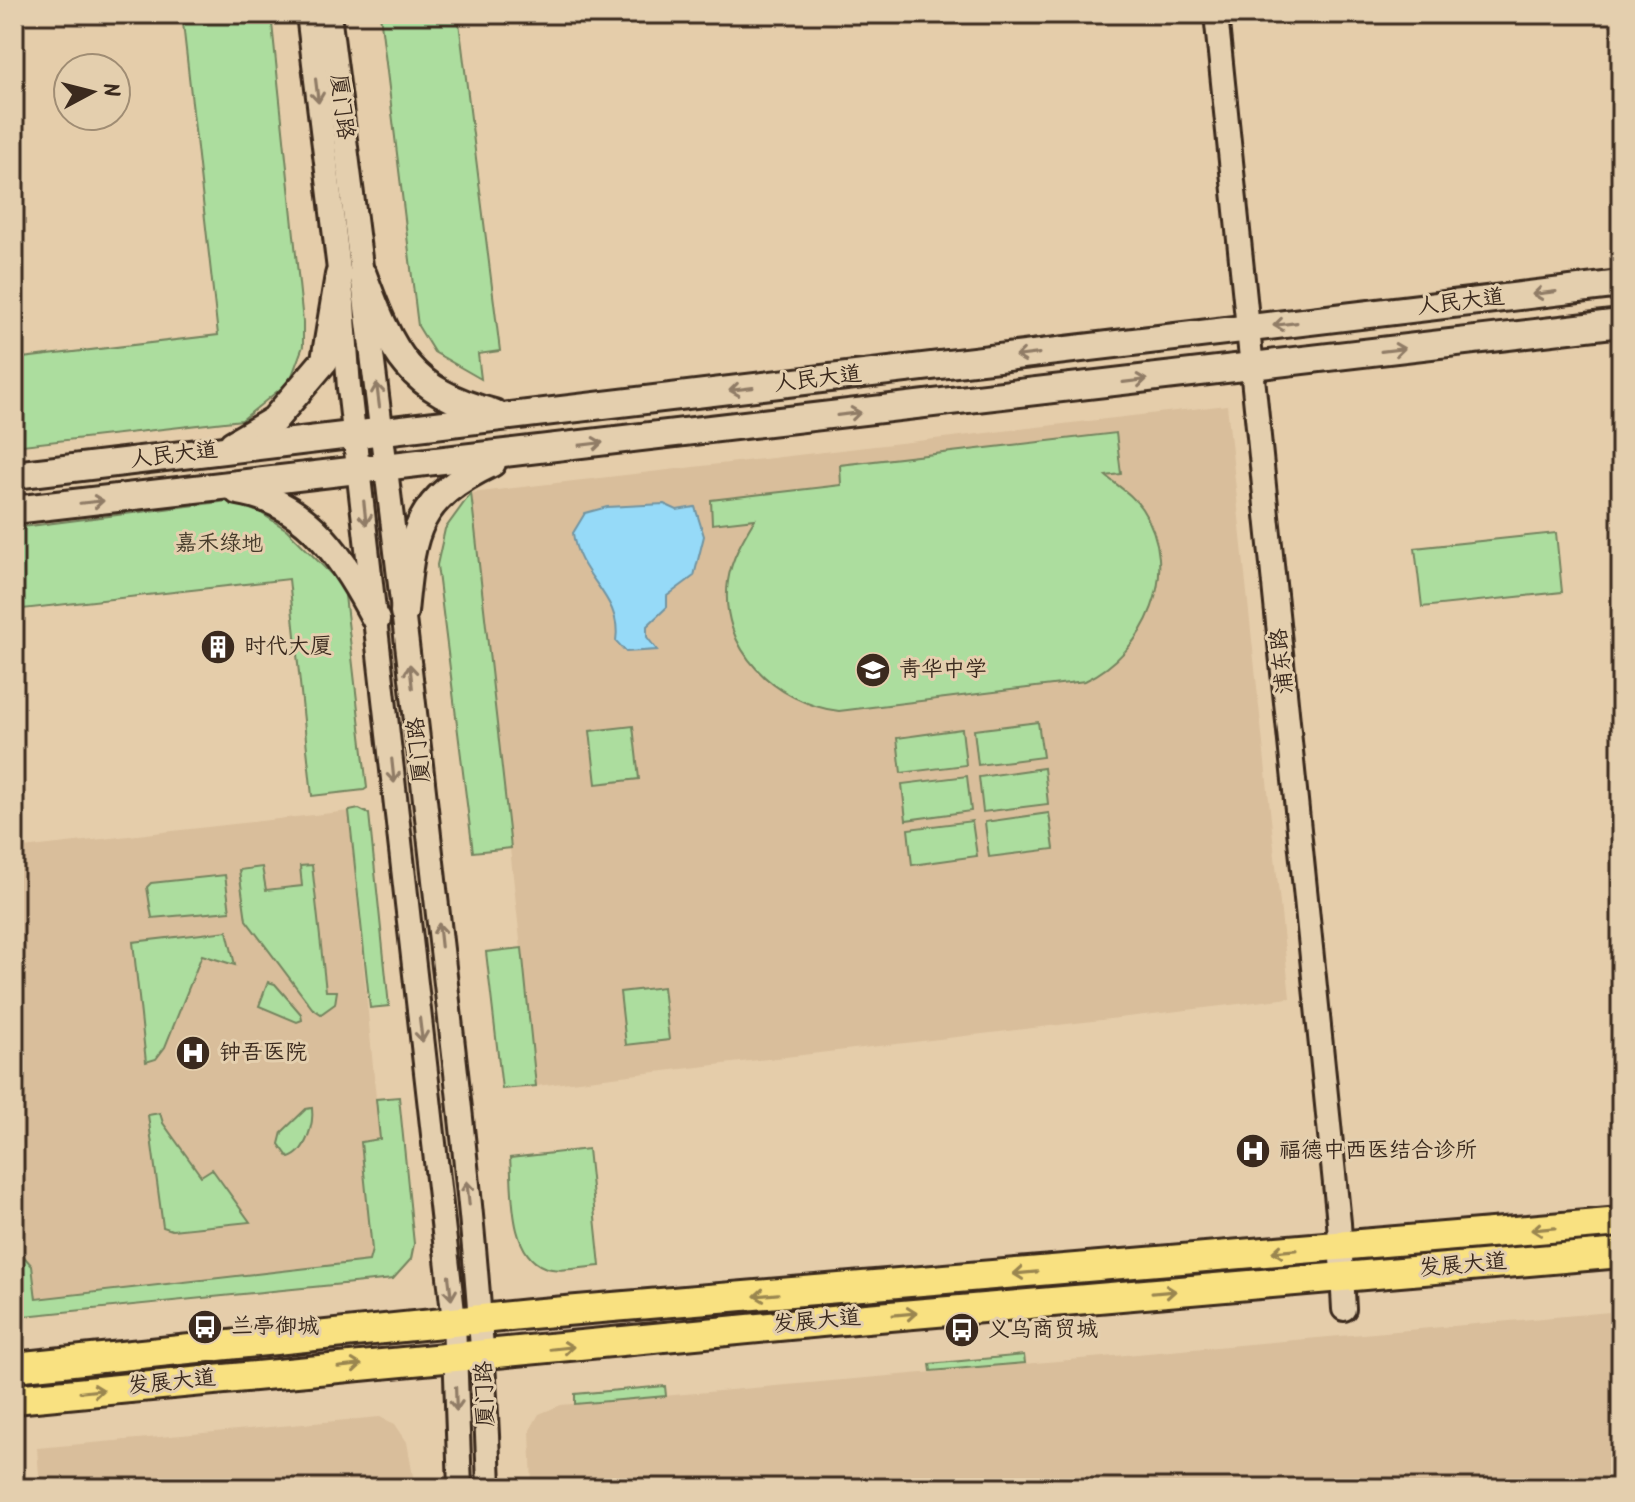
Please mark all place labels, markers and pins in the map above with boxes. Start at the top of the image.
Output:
building icon: 时代大厦 [199,628,237,666]
place label: 时代大厦 [244,630,332,665]
school or university icon: 青华中学 [854,651,892,689]
place label: 青华中学 [899,653,987,688]
hospital icon: 钟吾医院 [174,1034,212,1072]
place label: 钟吾医院 [219,1036,307,1071]
hospital icon: 福德中西医结合诊所 [1234,1132,1272,1170]
place label: 福德中西医结合诊所 [1279,1134,1477,1169]
bus stop icon: 兰亭御城 [186,1308,224,1346]
place label: 兰亭御城 [231,1310,319,1345]
bus stop icon: 义乌商贸城 [943,1311,981,1349]
place label: 义乌商贸城 [988,1313,1098,1348]

